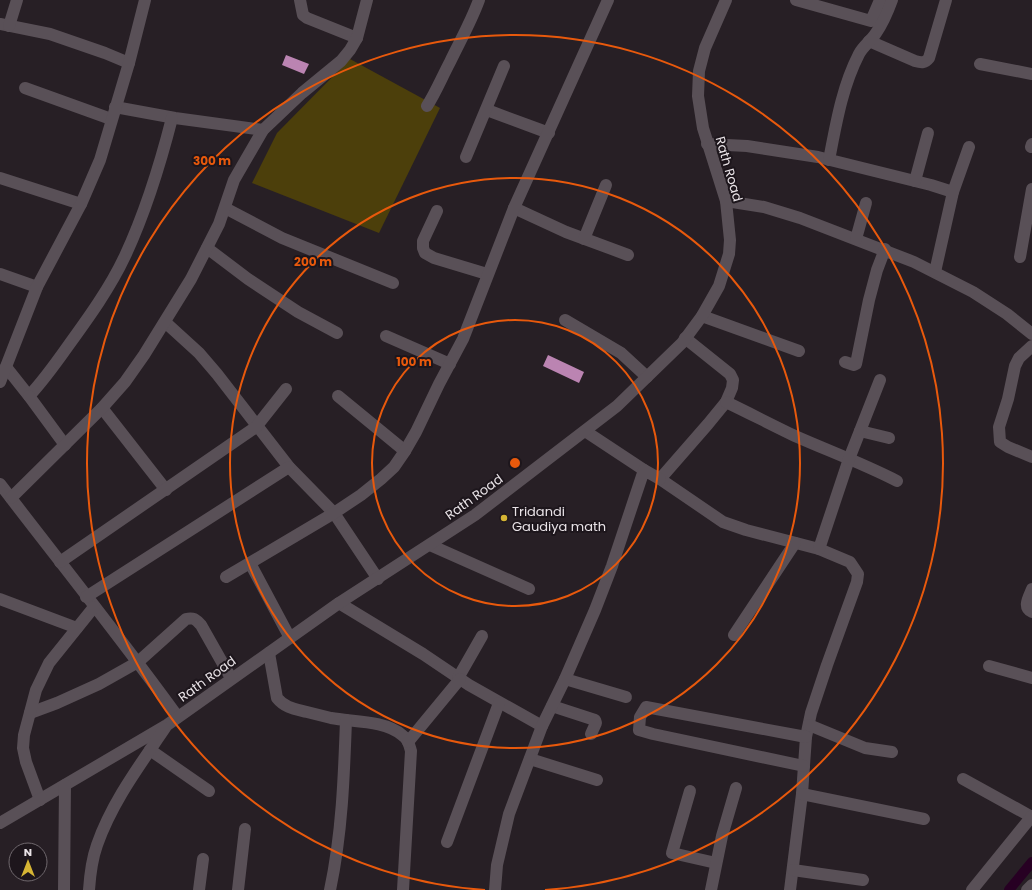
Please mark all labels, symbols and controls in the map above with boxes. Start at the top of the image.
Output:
street label: Rath Road [711,134,747,204]
text: 300 m [193,152,231,169]
text: 200 m [294,253,332,270]
text: 100 m [396,353,432,370]
centre of rings [508,456,522,470]
street label: Rath Road [441,470,507,524]
place label: Tridandi Gaudiya math [512,502,606,536]
marker: Tridandi Gaudiya math [499,513,509,523]
street label: Rath Road [174,652,240,706]
north arrow [8,842,48,882]
text: N [24,844,32,860]

